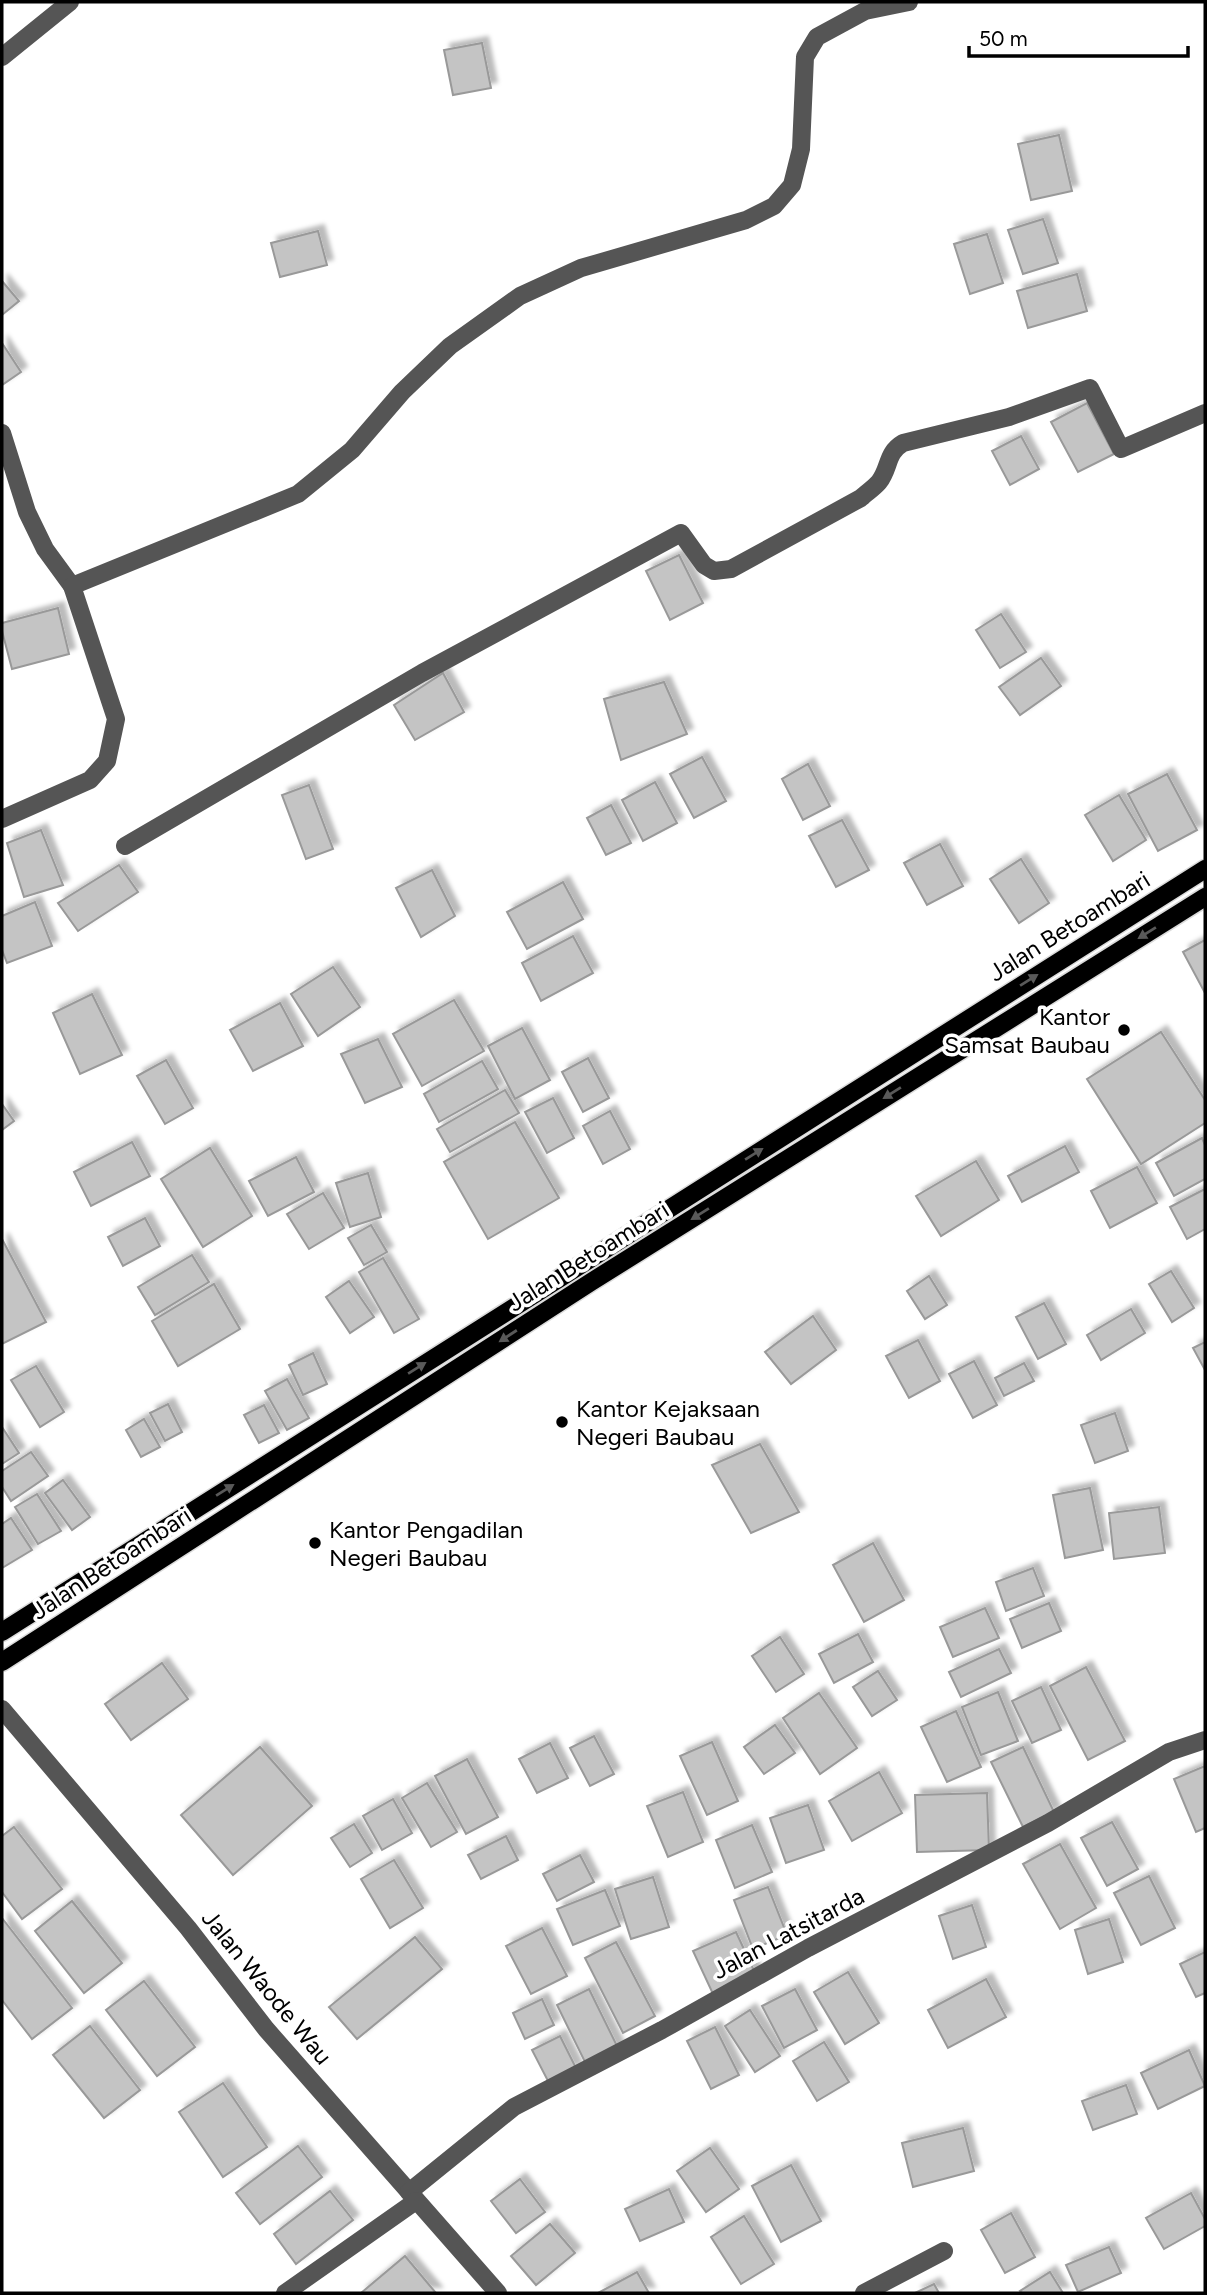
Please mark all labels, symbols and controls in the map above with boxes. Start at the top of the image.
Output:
scale bar [969,14,1188,58]
text: 50 m [979,26,1028,51]
street label: Jalan Betoambari [983,865,1155,987]
one-way arrow [1138,927,1157,940]
one-way arrow [1019,974,1039,987]
place label: Kantor Samsat Baubau [944,1002,1110,1059]
marker: Kantor Samsat Baubau [1116,1022,1132,1038]
one-way arrow [882,1086,902,1099]
one-way arrow [744,1148,764,1161]
street label: Jalan Betoambari [502,1195,674,1317]
one-way arrow [690,1208,709,1221]
one-way arrow [498,1330,517,1343]
one-way arrow [407,1362,427,1375]
place label: Kantor Kejaksaan Negeri Baubau [576,1394,760,1451]
marker: Kantor Kejaksaan Negeri Baubau [554,1414,570,1430]
one-way arrow [216,1483,234,1497]
street label: Jalan Betoambari [26,1501,196,1625]
place label: Kantor Pengadilan Negeri Baubau [329,1515,523,1572]
marker: Kantor Pengadilan Negeri Baubau [307,1535,323,1551]
street label: Jalan Latsitarda [707,1881,869,1985]
street label: Jalan Waode Wau [196,1904,338,2070]

